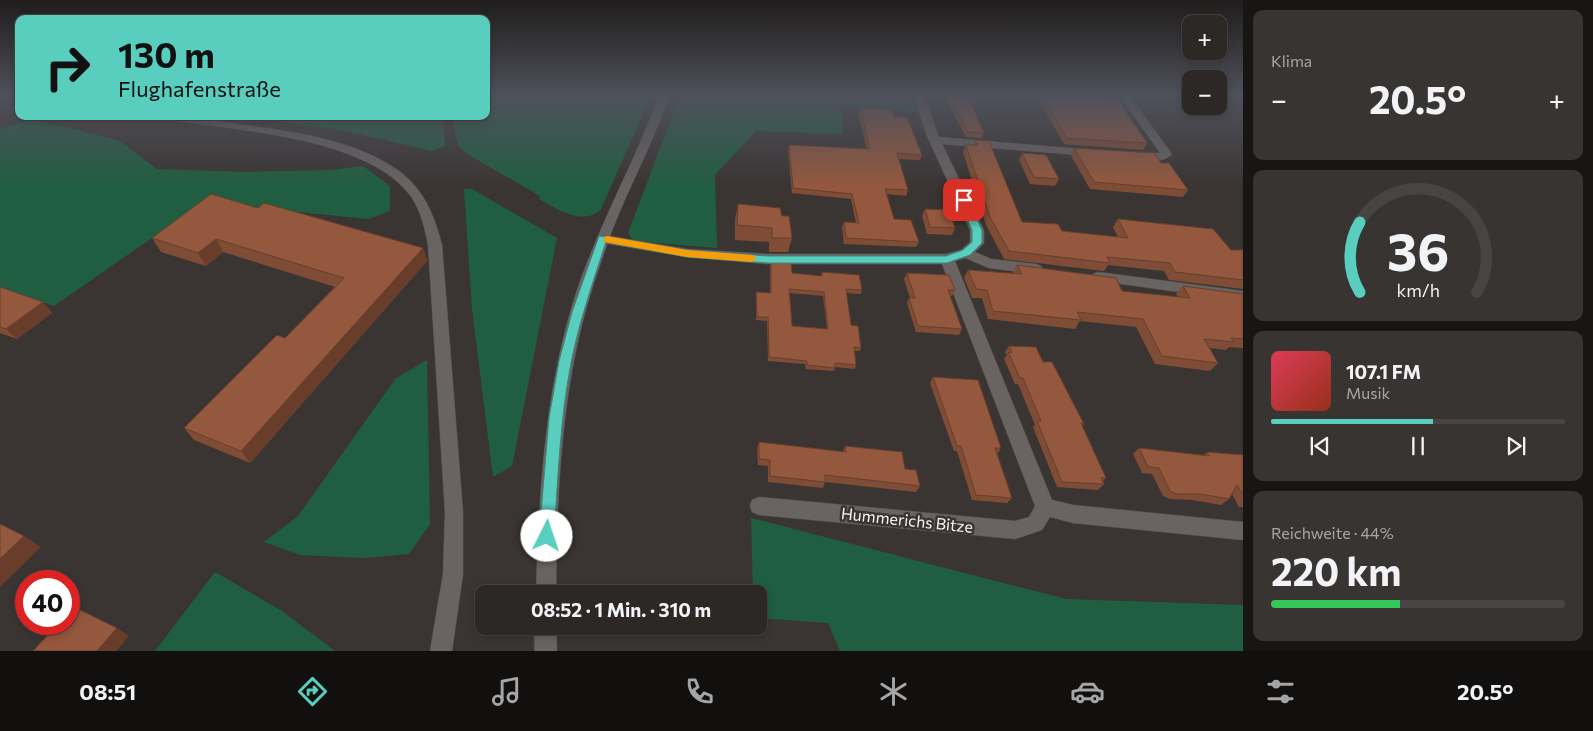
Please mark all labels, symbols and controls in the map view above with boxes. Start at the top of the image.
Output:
map controls [1182,15,1227,115]
button: + [1182,15,1227,60]
text: 130 m [118,32,215,75]
icon: right [35,35,100,100]
text: Klima [1271,51,1312,70]
button: − [1182,70,1227,115]
text: Flughafenstraße [118,75,281,102]
text: 20.5° [1369,75,1466,122]
text: − [1271,82,1287,116]
text: + [1549,82,1565,116]
pin [943,179,985,221]
icon: arrive [950,186,978,214]
text: 36 [1387,218,1449,282]
text: km/h [1396,279,1440,301]
text: 107.1 FM [1346,360,1421,383]
text: Musik [1346,383,1390,402]
icon: previous [1306,432,1334,460]
icon: pause [1404,432,1432,460]
icon: next [1502,432,1530,460]
street label: Hummerichs Bitze [840,503,974,536]
position arrow [520,509,572,561]
text: Reichweite · 44% [1271,523,1394,542]
text: 220 km [1271,547,1401,594]
speed limit sign: 40 [15,570,80,635]
text: 08:52 · 1 Min. · 310 m [531,598,711,621]
icon: directions [295,674,330,709]
icon: music [489,674,524,709]
icon: phone [682,674,717,709]
icon: climate [876,674,911,709]
icon: car [1070,674,1105,709]
icon: filters [1263,674,1298,709]
text: 08:51 [79,678,136,705]
text: 20.5° [1457,678,1514,705]

